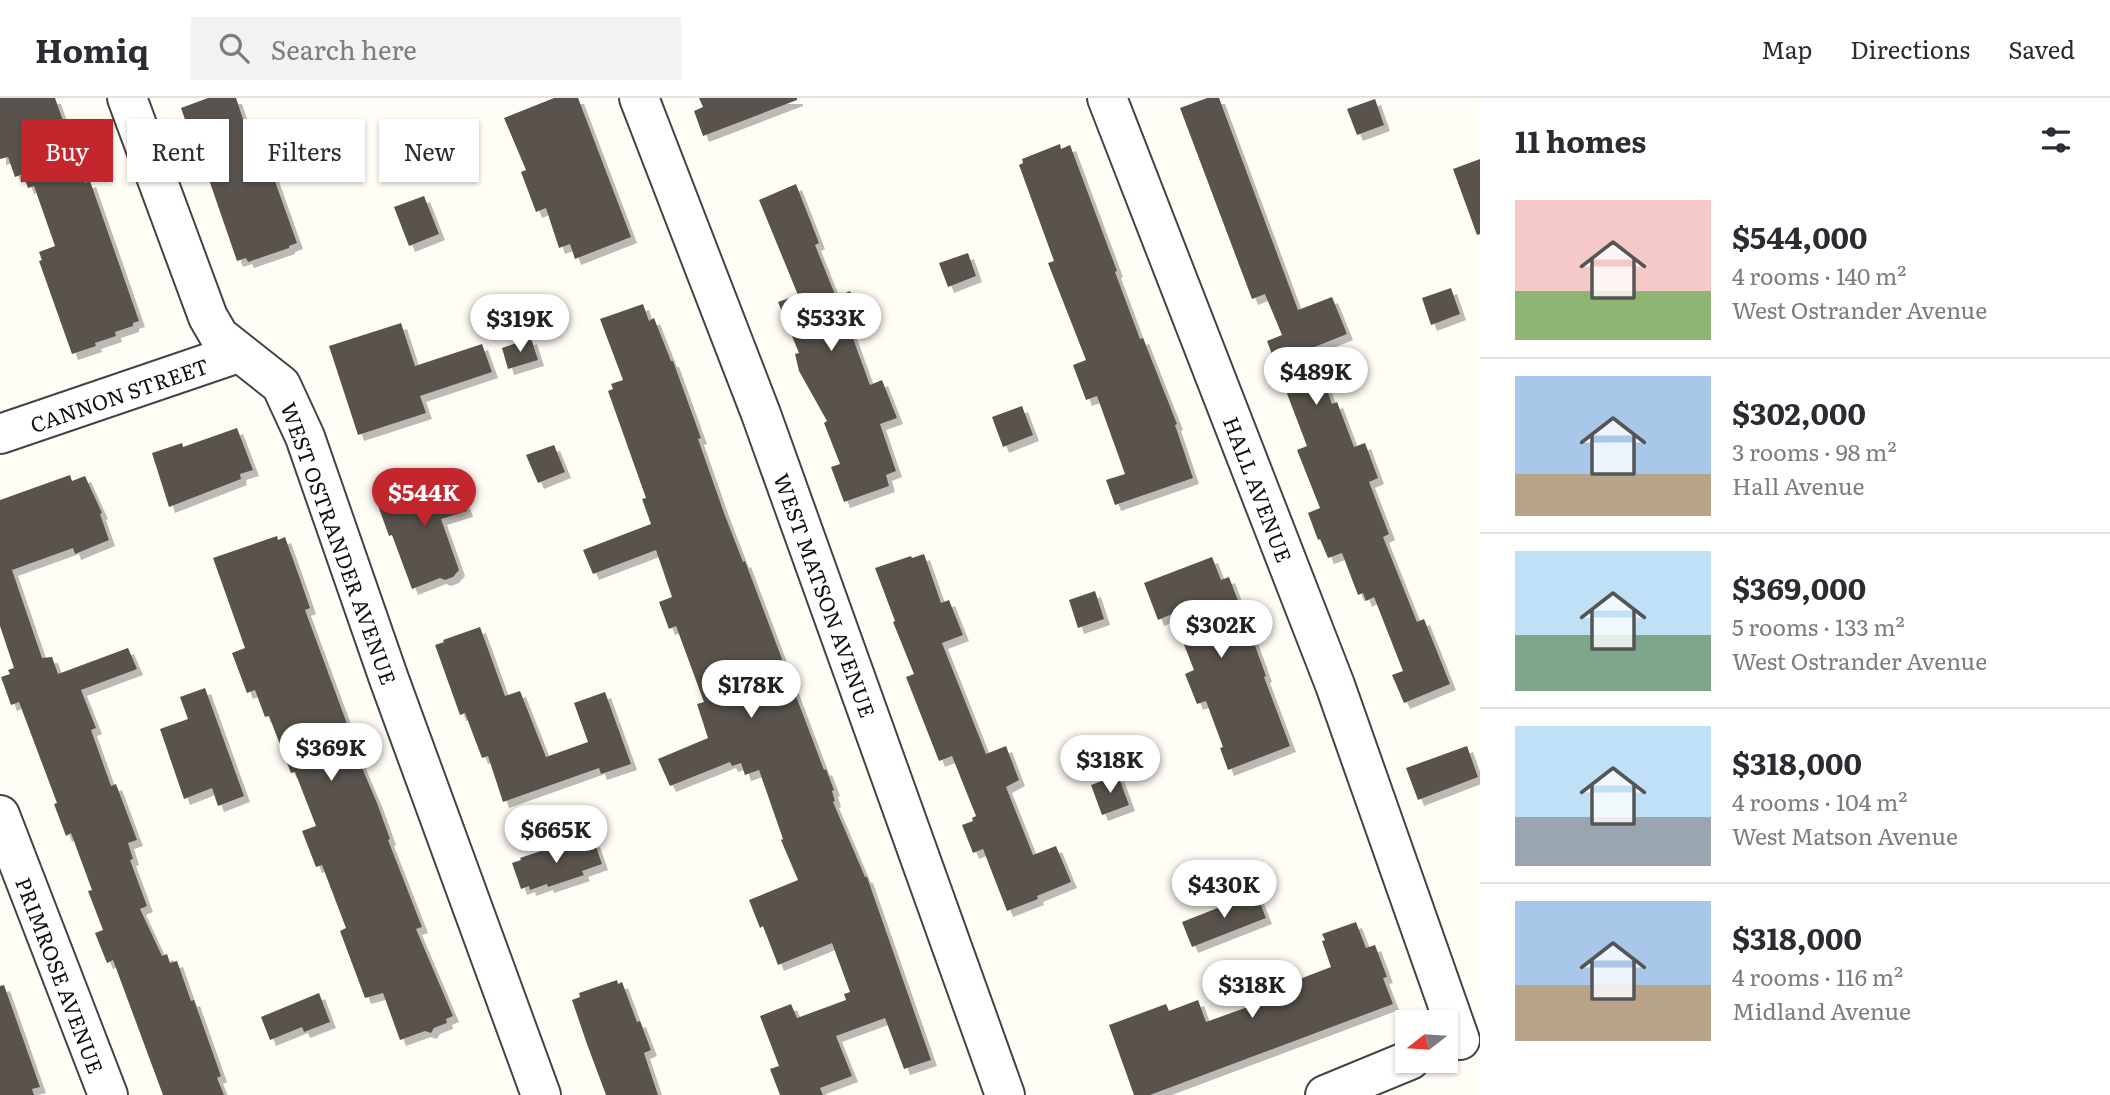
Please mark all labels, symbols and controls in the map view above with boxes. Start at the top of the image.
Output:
search box [191,17,681,80]
text: Homiq [35,24,149,73]
icon: search [215,29,253,67]
text: Search here [271,29,417,68]
text: Map [1761,31,1812,66]
text: Directions [1850,31,1970,66]
text: Saved [2008,31,2075,66]
text: 11 homes [1515,118,1646,162]
chip: Buy [21,119,113,182]
chip: Rent [127,119,229,182]
chip: Filters [243,119,365,182]
chip: New [379,119,479,182]
icon: filters [2037,121,2075,159]
text: $544,000 [1732,214,1868,258]
icon: home [1571,228,1655,312]
text: 4 rooms · 140 m² [1732,258,1906,292]
text: West Ostrander Avenue [1732,292,1987,326]
pin: $319K [471,294,569,354]
pin: $533K [782,294,880,353]
text: $533K [796,299,866,333]
text: $319K [486,300,554,334]
pin: $489K [1267,348,1365,407]
street label: CANNON STREET [26,349,212,439]
text: $489K [1280,353,1352,387]
text: $302,000 [1732,390,1866,434]
street label: WEST OSTRANDER AVENUE [274,397,406,689]
icon: home [1571,404,1655,488]
street label: HALL AVENUE [1217,412,1301,566]
text: 3 rooms · 98 m² [1732,434,1897,468]
pin: $544K [375,468,473,528]
text: Hall Avenue [1732,468,1864,502]
street label: WEST MATSON AVENUE [767,469,885,721]
text: $544K [388,474,460,508]
text: $369,000 [1732,565,1866,609]
icon: home [1571,579,1655,663]
pin: $302K [1172,601,1270,660]
text: $302K [1186,606,1256,640]
text: 5 rooms · 133 m² [1732,609,1905,643]
text: West Ostrander Avenue [1732,643,1987,677]
pin: $178K [702,660,800,720]
text: $178K [718,666,784,700]
pin: $369K [282,724,380,783]
text: $369K [295,729,367,763]
pin: $318K [1061,736,1159,795]
text: $318,000 [1732,740,1862,784]
text: $318K [1076,741,1144,775]
icon: home [1571,754,1655,838]
text: 4 rooms · 104 m² [1732,784,1907,818]
pin: $665K [507,806,605,865]
text: $665K [521,811,591,845]
text: West Matson Avenue [1732,818,1958,852]
pin: $430K [1175,860,1273,920]
text: $430K [1188,866,1260,900]
street label: PRIMROSE AVENUE [9,872,113,1078]
text: $318,000 [1732,915,1862,959]
icon: home [1571,929,1655,1013]
text: 4 rooms · 116 m² [1732,959,1903,993]
pin: $318K [1203,960,1301,1020]
text: $318K [1218,966,1286,1000]
text: Midland Avenue [1732,993,1911,1027]
north arrow [1395,1010,1458,1073]
map controls [1395,1010,1458,1073]

